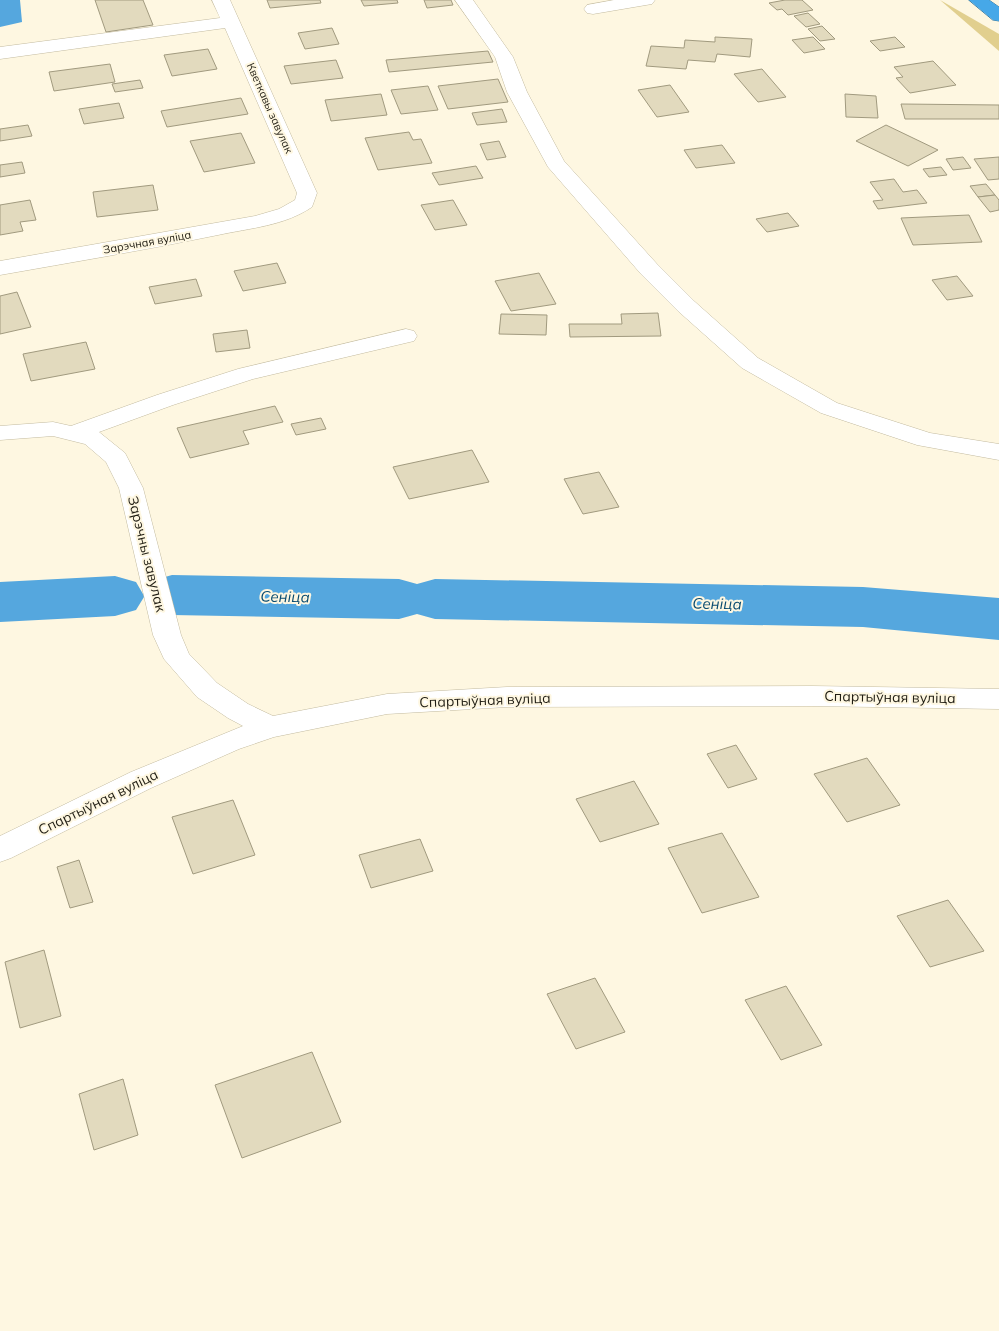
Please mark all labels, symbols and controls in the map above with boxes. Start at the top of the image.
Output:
street label: Кветкавы завулак [244,61,296,155]
street label: Зарэчная вуліца [102,227,192,257]
street label: Зарэчны завулак [124,494,170,614]
water label: Сеніца [260,587,310,606]
water label: Сеніца [692,594,742,613]
street label: Спартыўная вуліца [824,687,956,707]
street label: Спартыўная вуліца [419,689,551,711]
street label: Спартыўная вуліца [35,765,161,839]

